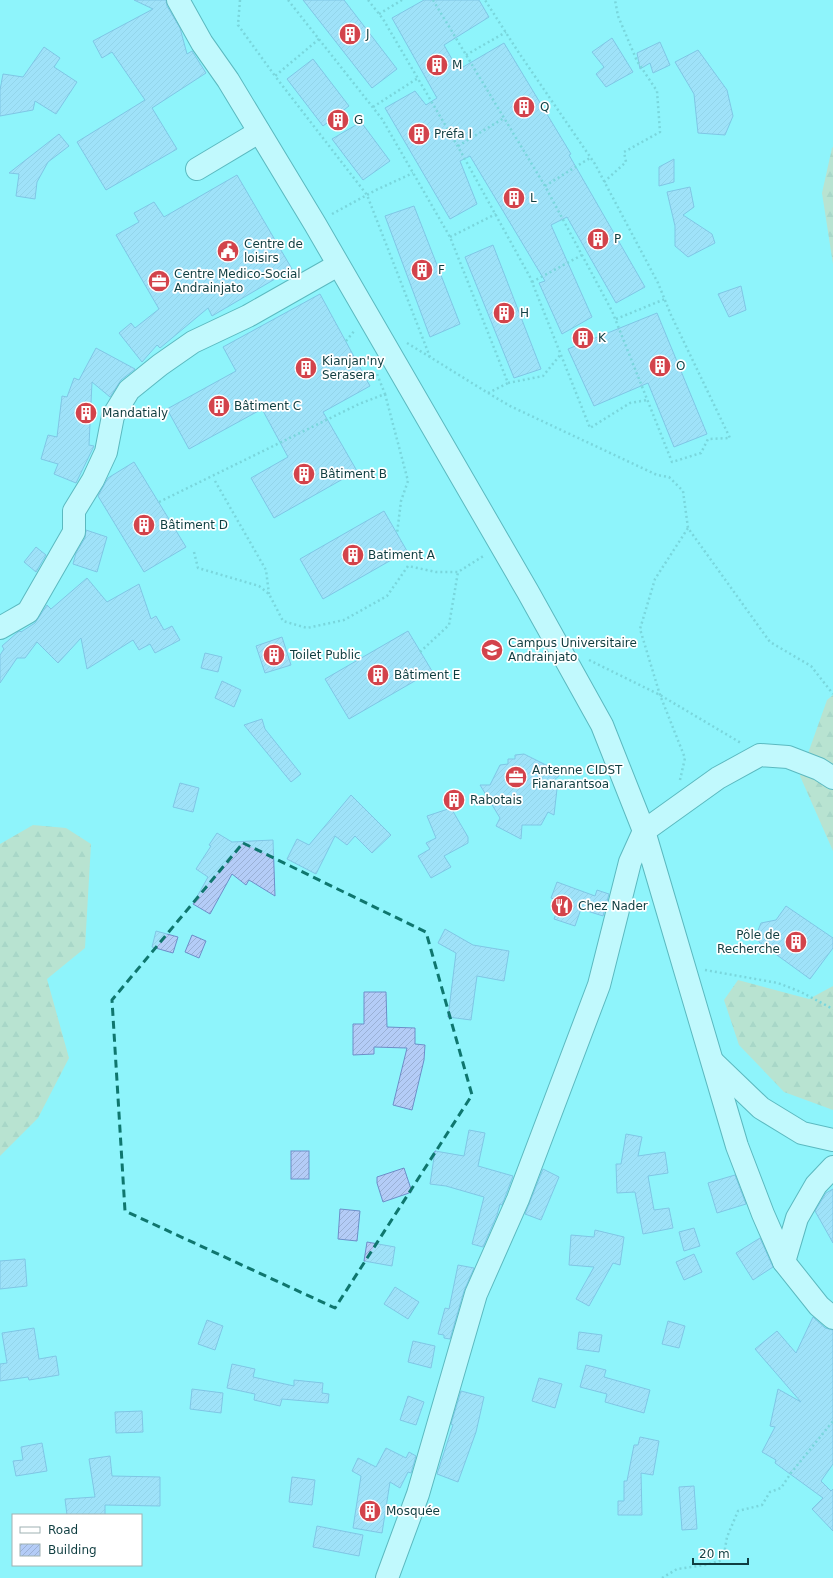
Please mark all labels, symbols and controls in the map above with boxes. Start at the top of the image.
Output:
building icon: J [337,21,363,47]
place label: J [365,27,370,41]
building icon: M [424,52,450,78]
place label: M [452,58,462,72]
building icon: Q [511,94,537,120]
place label: Q [540,100,549,114]
building icon: G [325,107,351,133]
place label: G [354,113,363,127]
building icon: Préfa I [406,121,432,147]
place label: Préfa I [434,127,472,141]
building icon: L [501,185,527,211]
place label: L [530,191,537,205]
building icon: P [585,226,611,252]
place label: P [614,232,621,246]
place label: Centre de loisirs [244,237,303,265]
public building icon: Centre de loisirs [215,238,241,264]
building icon: F [409,257,435,283]
place label: F [438,263,445,277]
place label: Centre Medico-Social Andrainjato [174,267,301,295]
office icon: Centre Medico-Social Andrainjato [146,268,172,294]
building icon: H [491,300,517,326]
place label: H [520,306,529,320]
building icon: K [570,325,596,351]
place label: K [598,331,607,345]
building icon: O [647,353,673,379]
place label: Kianjan'ny Serasera [322,354,384,382]
building icon: Kianjan'ny Serasera [293,355,319,381]
place label: O [676,359,685,373]
building icon: Bâtiment C [206,393,232,419]
place label: Bâtiment C [234,399,301,413]
building icon: Mandatialy [73,400,99,426]
place label: Mandatialy [102,406,168,420]
building icon: Bâtiment B [291,461,317,487]
place label: Bâtiment B [320,467,387,481]
building icon: Bâtiment D [131,512,157,538]
place label: Bâtiment D [160,518,228,532]
building icon: Batiment A [340,542,366,568]
place label: Batiment A [368,548,436,562]
place label: Campus Universitaire Andrainjato [508,636,637,664]
school or university icon: Campus Universitaire Andrainjato [479,637,505,663]
building icon: Toilet Public [261,642,287,668]
place label: Toilet Public [289,648,361,662]
building icon: Bâtiment E [365,662,391,688]
place label: Bâtiment E [394,668,460,682]
place label: Antenne CIDST Fianarantsoa [532,763,623,791]
office icon: Antenne CIDST Fianarantsoa [503,764,529,790]
building icon: Rabotais [441,787,467,813]
place label: Rabotais [470,793,522,807]
restaurant icon: Chez Nader [549,893,575,919]
place label: Chez Nader [578,899,648,913]
place label: Pôle de Recherche [717,928,780,956]
building icon: Pôle de Recherche [783,929,809,955]
building icon: Mosquée [357,1498,383,1524]
place label: Mosquée [386,1504,440,1518]
legend [12,1514,142,1566]
text: Road [48,1523,78,1537]
scale bar [693,1540,748,1566]
text: Building [48,1543,97,1557]
text: 20 m [699,1547,730,1561]

